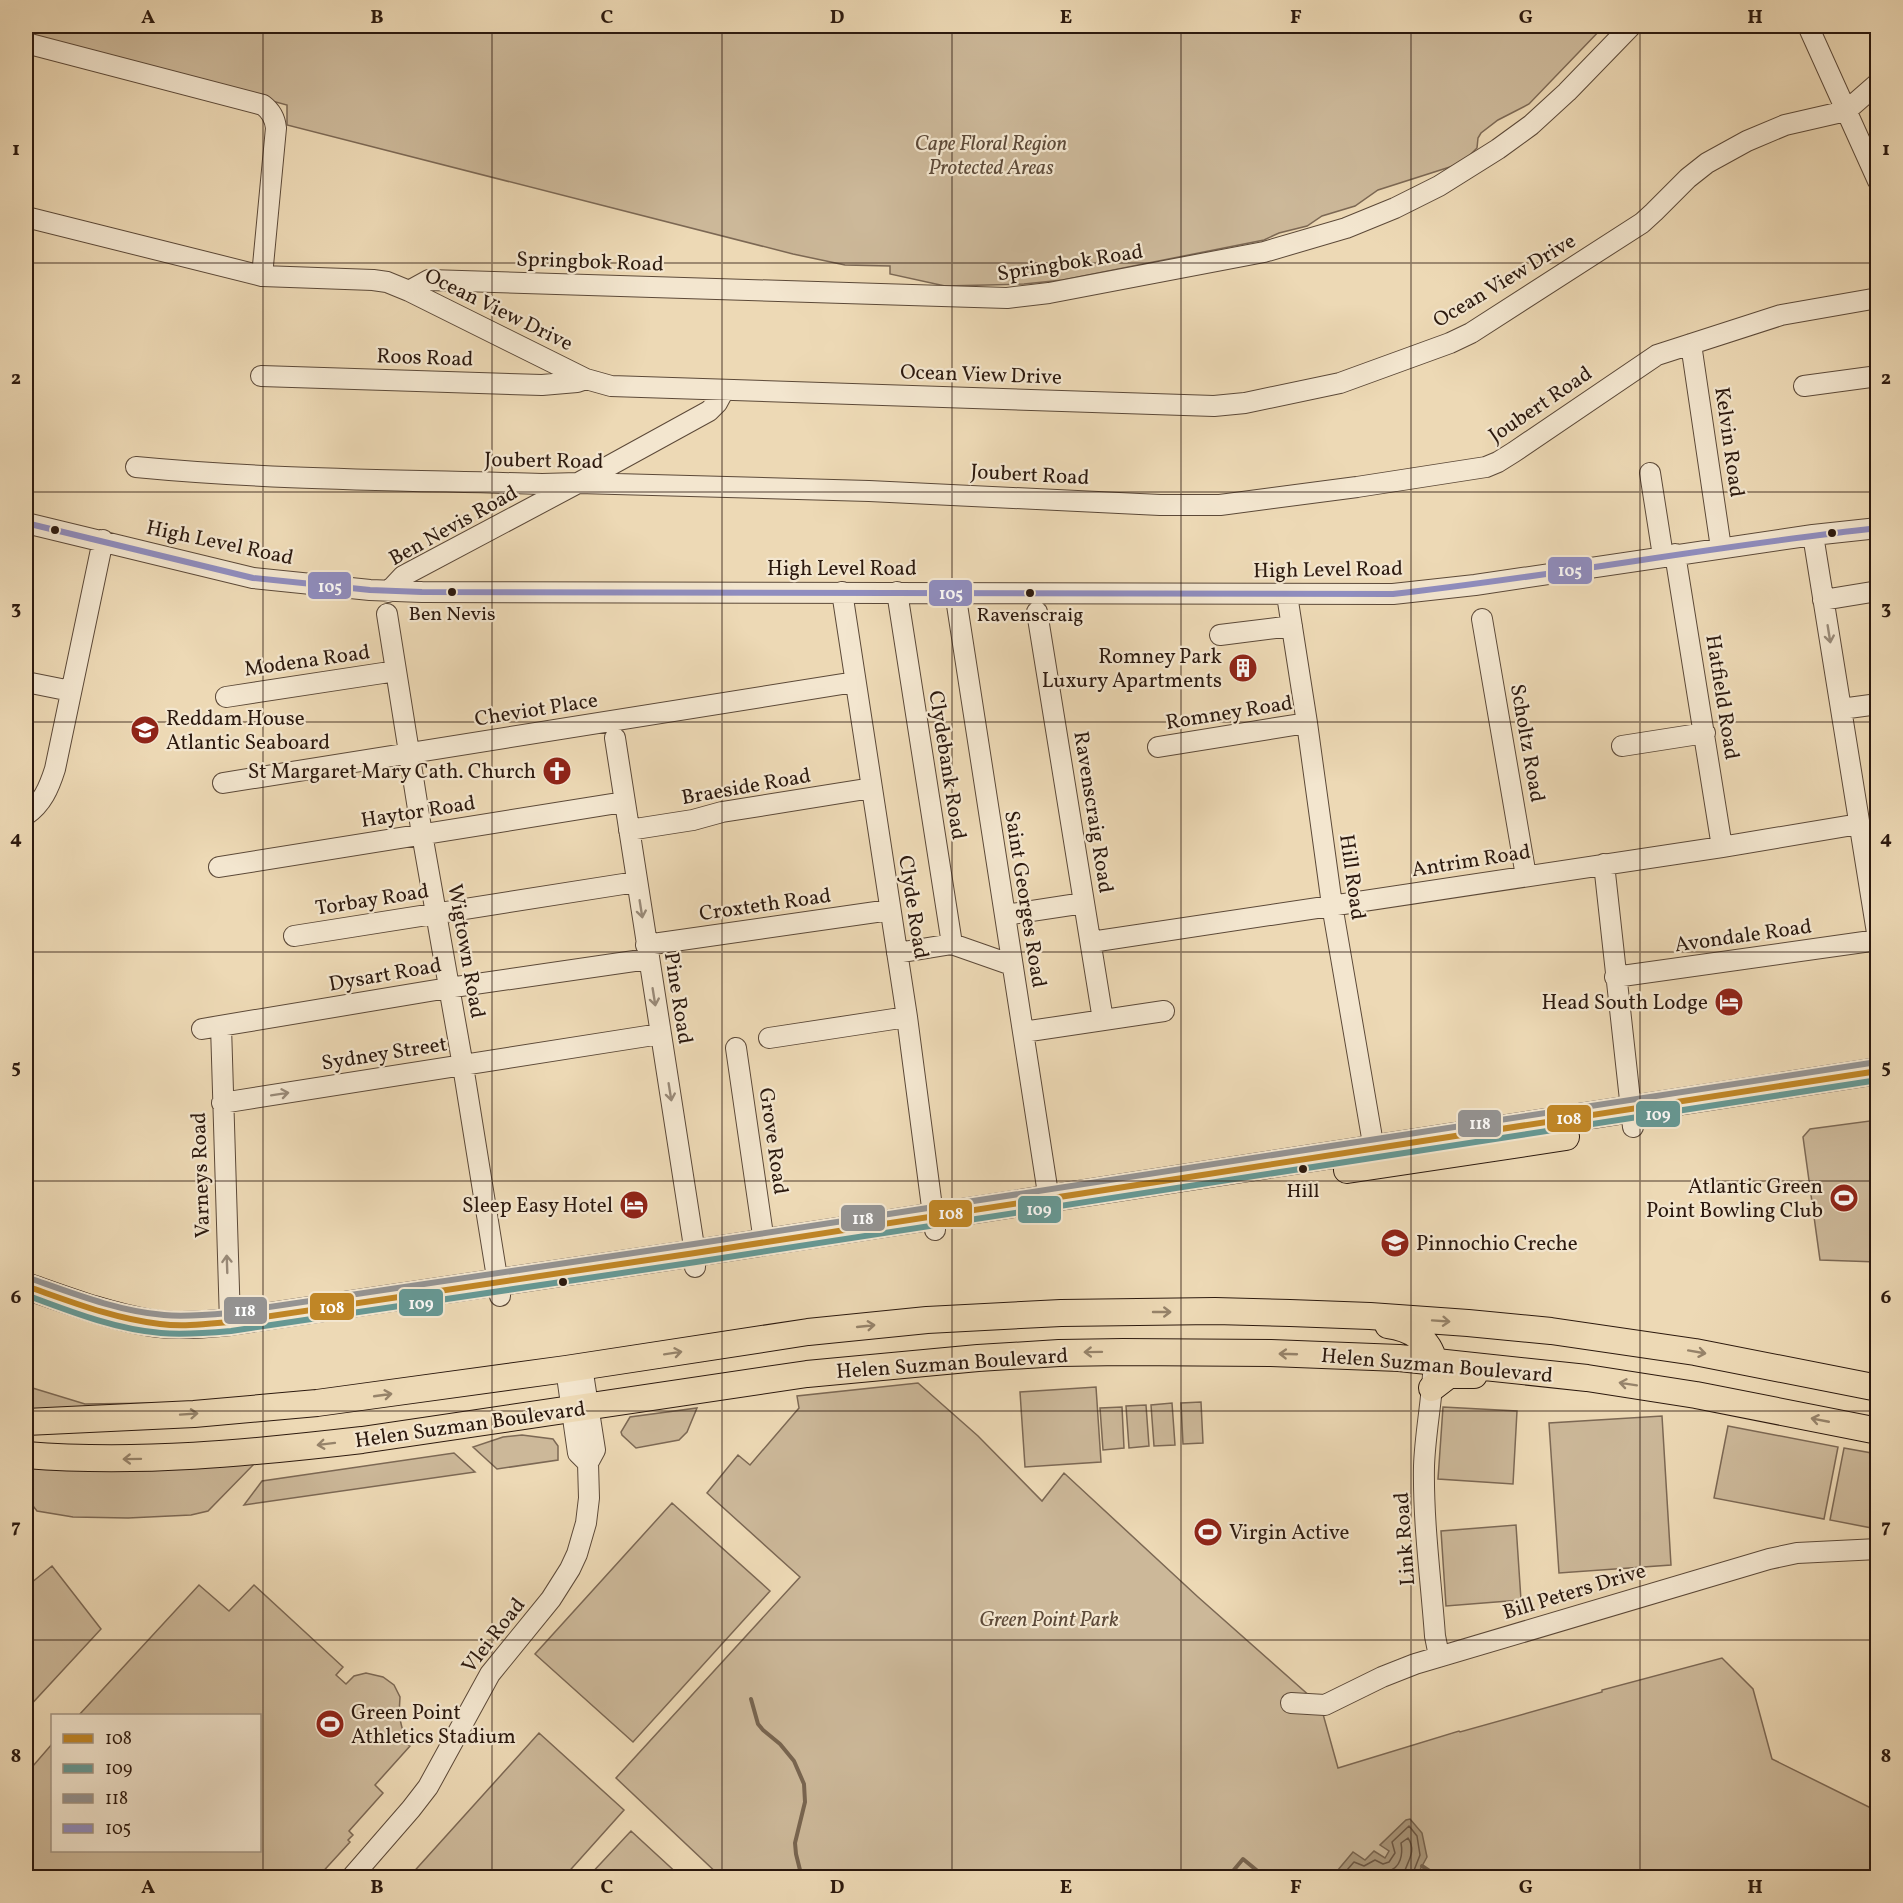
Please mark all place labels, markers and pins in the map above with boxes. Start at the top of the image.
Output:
unlabelled marker [49,524,61,536]
unlabelled marker [1826,527,1838,539]
marker: Ben Nevis [446,586,458,598]
marker: Ravenscraig [1024,587,1036,599]
place label: Ben Nevis [408,601,496,629]
place label: Ravenscraig [977,602,1083,630]
place label: Romney Park Luxury Apartments [1042,643,1223,696]
building icon: Romney Park Luxury Apartments [1227,652,1259,684]
place label: Reddam House Atlantic Seaboard [166,705,330,758]
school or university icon: Reddam House Atlantic Seaboard [129,714,161,746]
church icon: St Margaret Mary Cath. Church [541,755,573,787]
place label: St Margaret Mary Cath. Church [248,758,536,787]
hotel icon: Head South Lodge [1713,986,1745,1018]
place label: Head South Lodge [1542,989,1708,1018]
marker: Hill [1297,1163,1309,1175]
place label: Atlantic Green Point Bowling Club [1646,1173,1823,1226]
place label: Hill [1286,1178,1320,1206]
sports icon: Atlantic Green Point Bowling Club [1828,1182,1860,1214]
hotel icon: Sleep Easy Hotel [618,1189,650,1221]
place label: Sleep Easy Hotel [462,1192,613,1221]
school or university icon: Pinnochio Creche [1379,1227,1411,1259]
place label: Pinnochio Creche [1416,1230,1578,1259]
unlabelled marker [557,1276,569,1288]
sports icon: Virgin Active [1192,1516,1224,1548]
place label: Virgin Active [1229,1519,1350,1548]
place label: Green Point Athletics Stadium [351,1699,516,1752]
sports icon: Green Point Athletics Stadium [314,1708,346,1740]

